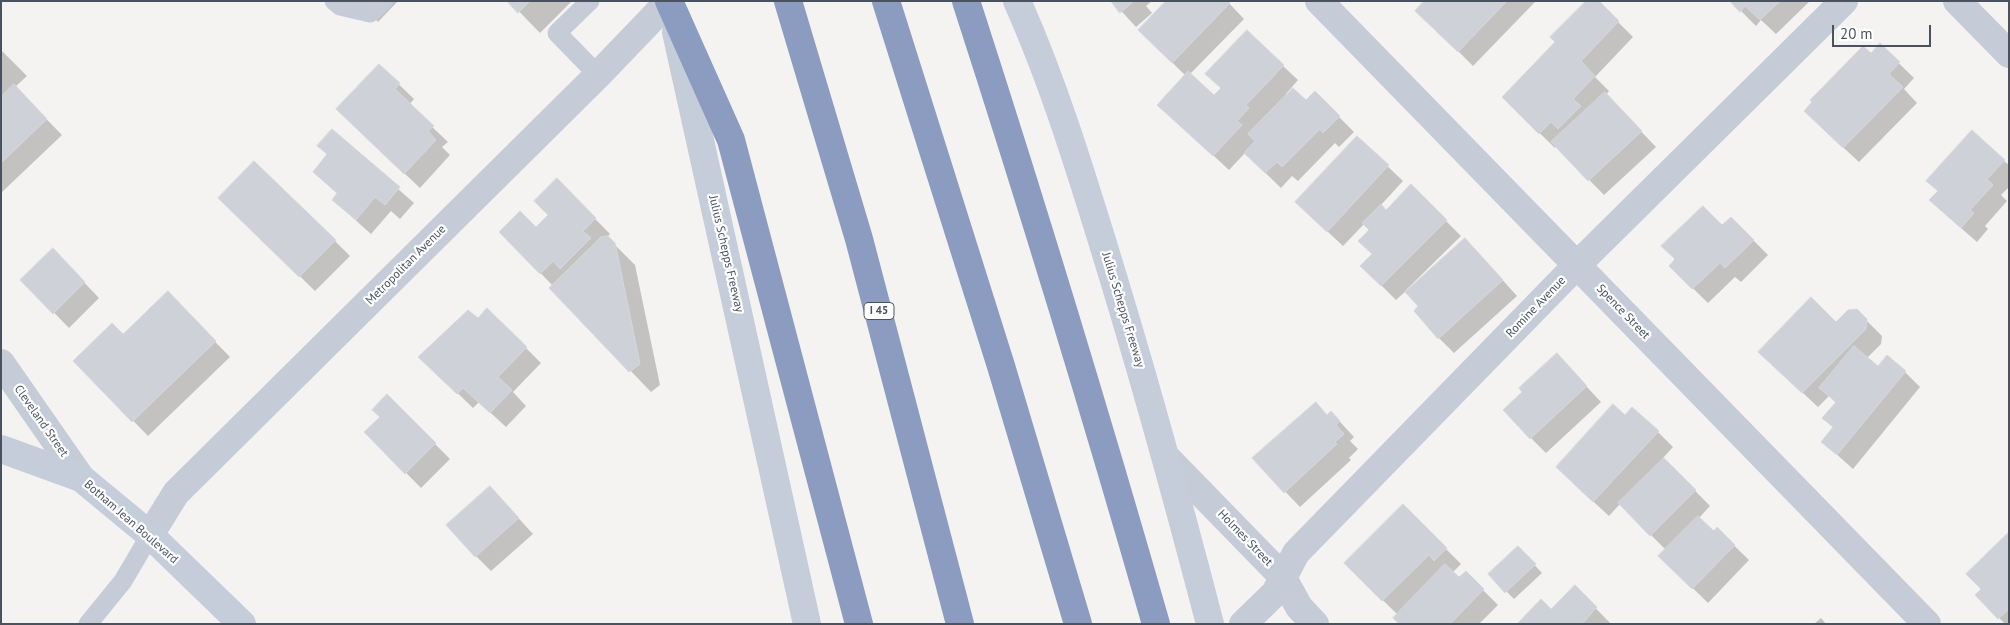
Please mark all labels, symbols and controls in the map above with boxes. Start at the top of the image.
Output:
scale bar [1835,15,1934,47]
text: 20 m [1840,24,1873,43]
street label: Julius Schepps Freeway [706,194,746,314]
street label: Metropolitan Avenue [363,222,449,308]
street label: Julius Schepps Freeway [1099,251,1147,369]
street label: Romine Avenue [1503,273,1569,341]
street label: Spence Street [1593,282,1653,342]
road number: I 45 [864,302,894,320]
street label: Cleveland Street [11,382,71,460]
street label: Botham Jean Boulevard [81,477,181,567]
street label: Holmes Street [1215,507,1275,569]

